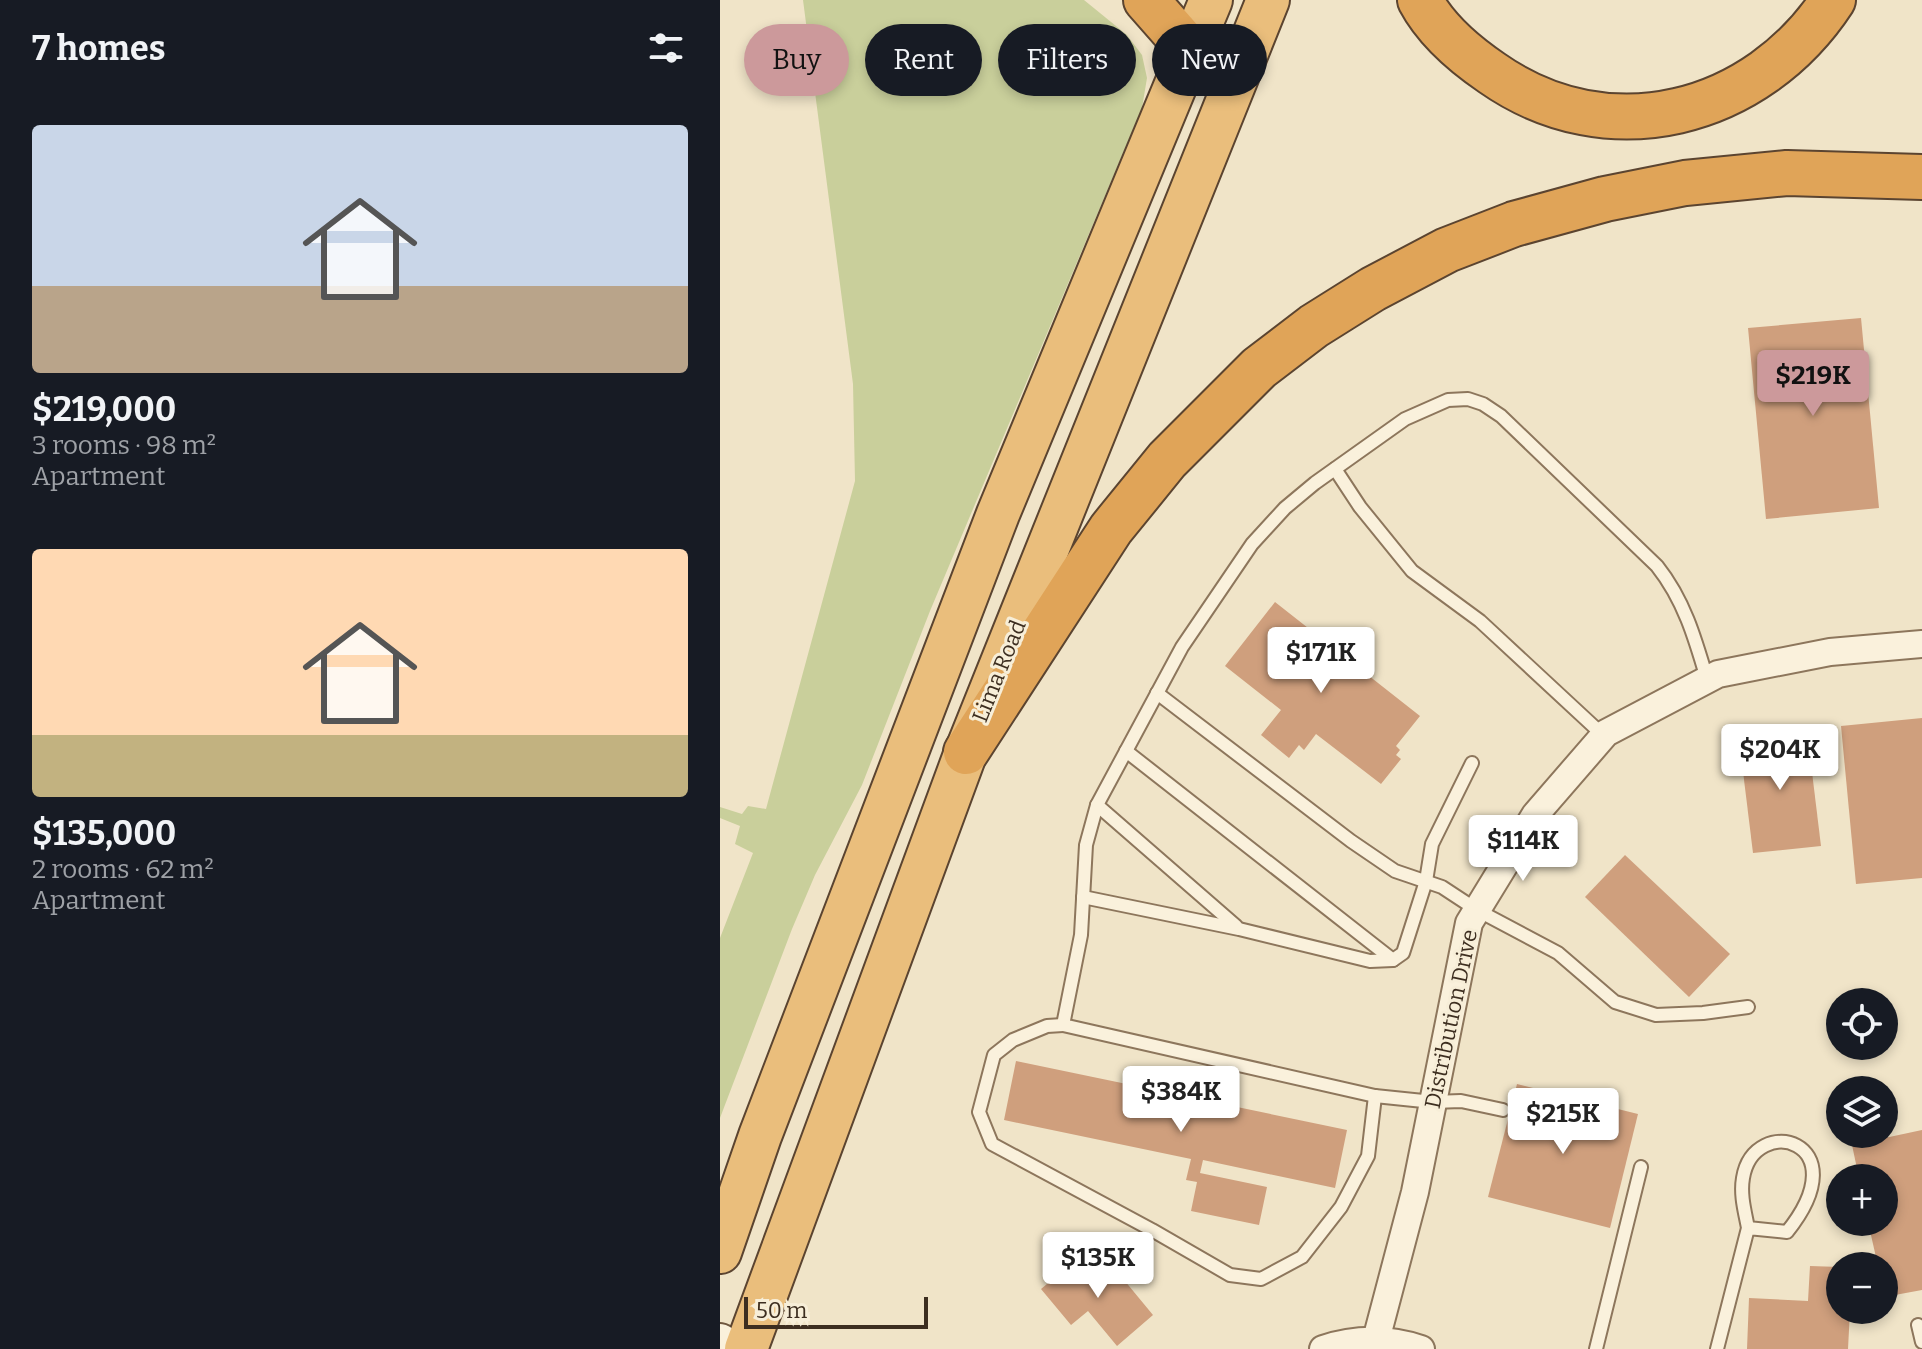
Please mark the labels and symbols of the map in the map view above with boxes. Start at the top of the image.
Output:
pin: $219K [1757,350,1869,418]
street label: Lima Road [966,616,1032,726]
pin: $171K [1265,627,1377,695]
pin: $204K [1724,724,1836,792]
pin: $114K [1467,815,1579,883]
street label: Distribution Drive [1419,927,1483,1111]
pin: $384K [1125,1066,1237,1134]
pin: $215K [1507,1088,1619,1156]
pin: $135K [1042,1232,1154,1300]
scale bar [744,1293,928,1329]

